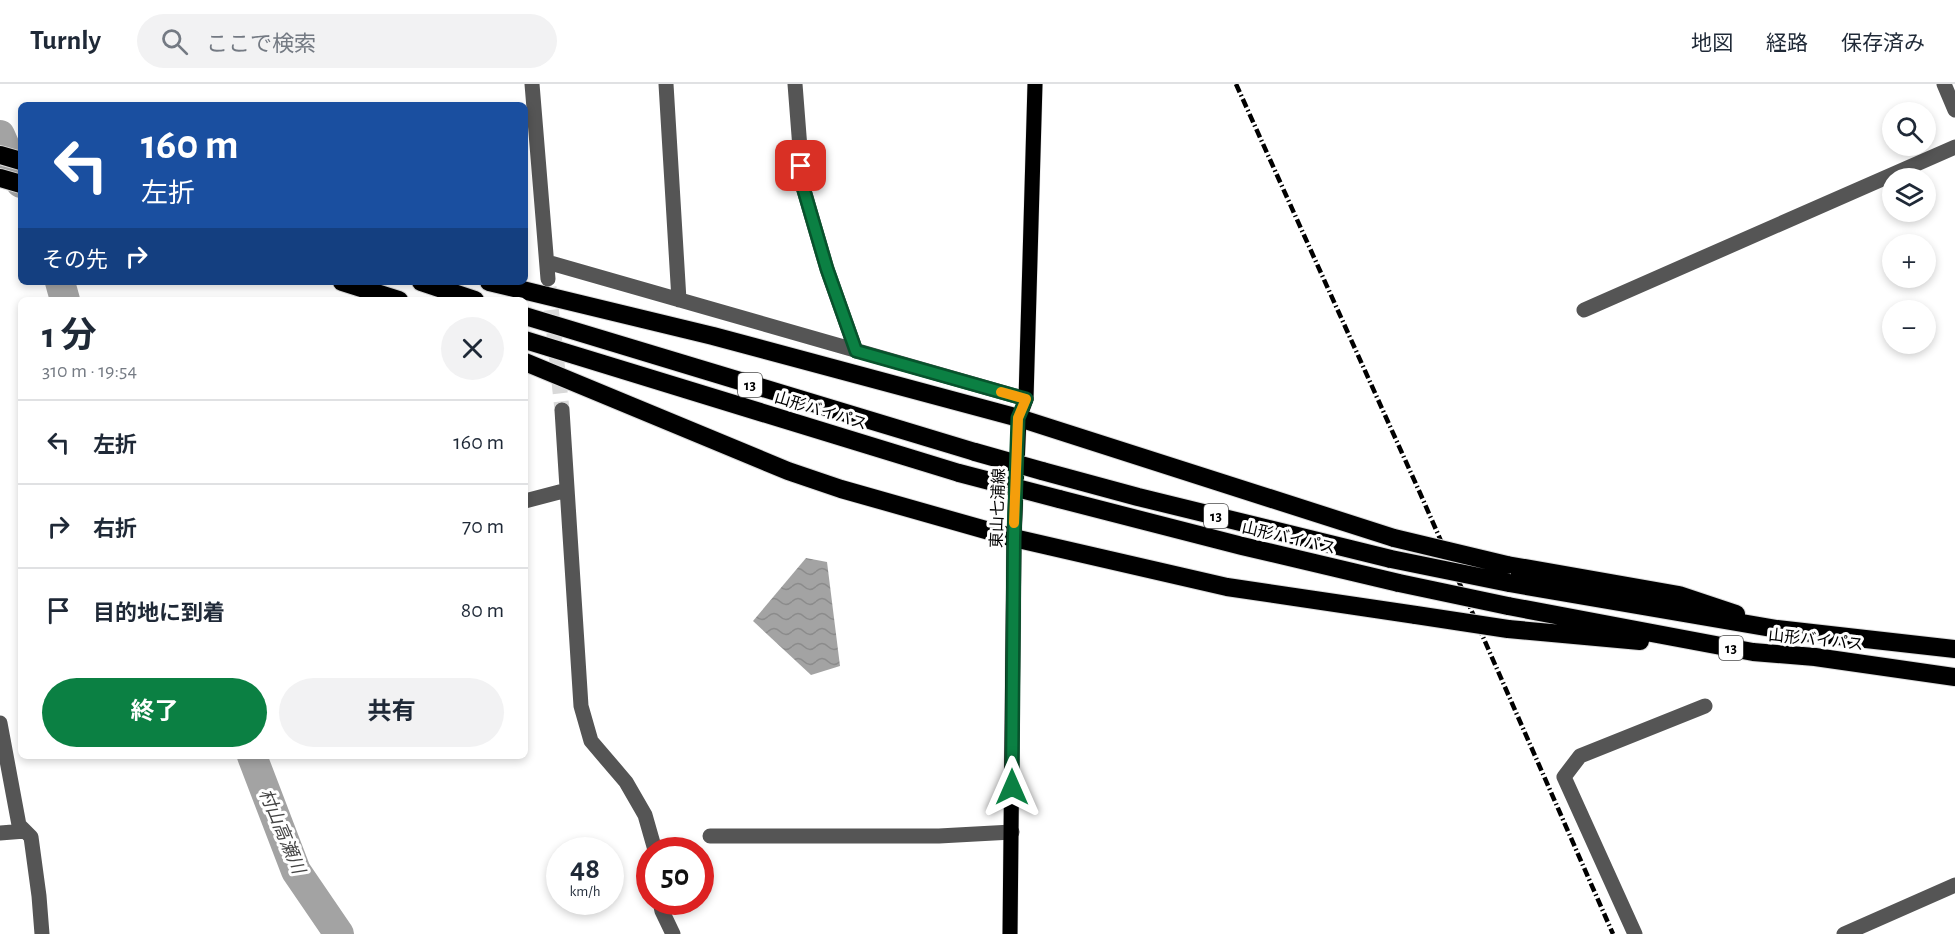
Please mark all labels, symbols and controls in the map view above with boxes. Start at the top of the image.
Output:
search box [137,14,557,68]
icon: search [158,25,191,58]
text: Turnly [30,27,101,55]
text: ここで検索 [206,33,316,55]
text: 地図 [1691,33,1733,54]
text: 経路 [1766,33,1808,54]
text: 保存済み [1841,33,1925,54]
map controls [1882,102,1936,354]
button: search [1882,102,1936,156]
text: 160 m [141,124,239,166]
icon: left [42,126,120,204]
pin [775,140,826,191]
icon: arrive [784,149,817,182]
button: layers [1882,168,1936,222]
text: 左折 [141,180,195,207]
button: + [1882,234,1936,288]
icon: right [120,240,153,273]
text: その先 [42,249,108,271]
button: − [1882,300,1936,354]
button: close [441,317,504,380]
text: 1 分 [42,318,96,354]
text: 310 m · 19:54 [42,361,137,381]
road number: 13 [738,373,762,397]
street label: 山形バイパス [773,388,869,433]
icon: left [42,426,75,459]
text: 160 m [453,431,504,453]
text: 左折 [93,434,137,456]
street label: 東山七浦線 [988,468,1007,548]
road number: 13 [1204,504,1228,528]
icon: right [42,510,75,543]
text: 70 m [462,515,504,537]
text: 右折 [93,518,137,540]
street label: 山形バイパス [1240,518,1337,557]
icon: arrive [42,594,75,627]
text: 80 m [461,599,504,621]
text: 目的地に到着 [93,602,225,624]
street label: 山形バイパス [1767,626,1864,653]
road number: 13 [1719,636,1743,660]
button: 終了 [42,678,267,747]
button: 共有 [279,678,504,747]
position arrow [980,755,1044,819]
water label: 村山高瀬川 [255,786,310,878]
speed limit sign: 50 [636,837,714,915]
text: 48 [570,854,600,884]
text: km/h [570,884,600,899]

